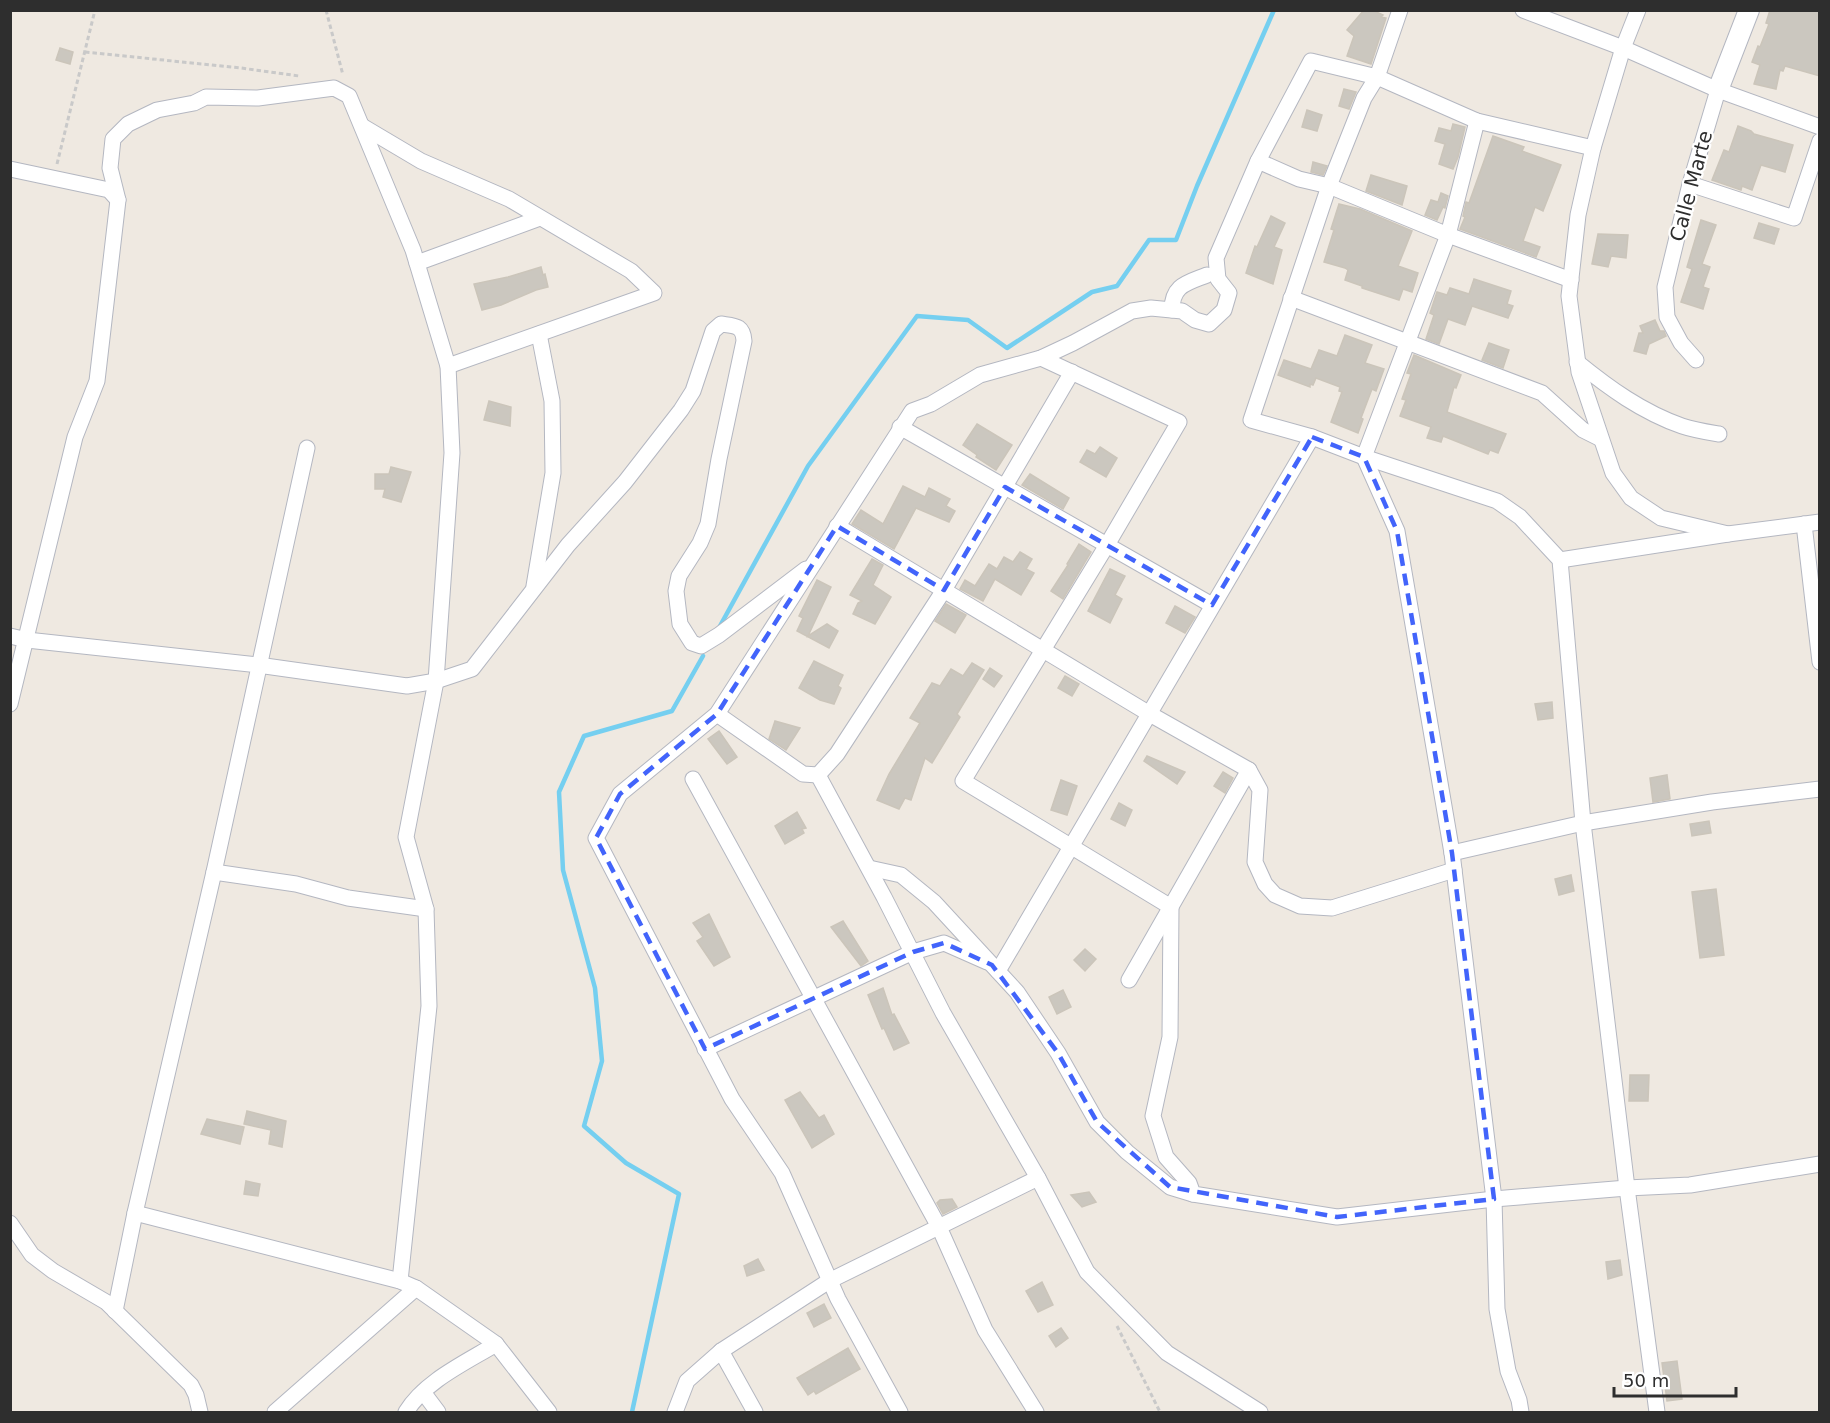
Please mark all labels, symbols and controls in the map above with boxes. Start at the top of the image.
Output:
street label: Calle Marte [1665,128,1717,244]
scale bar [1614,1360,1736,1398]
text: 50 m [1623,1370,1669,1391]

